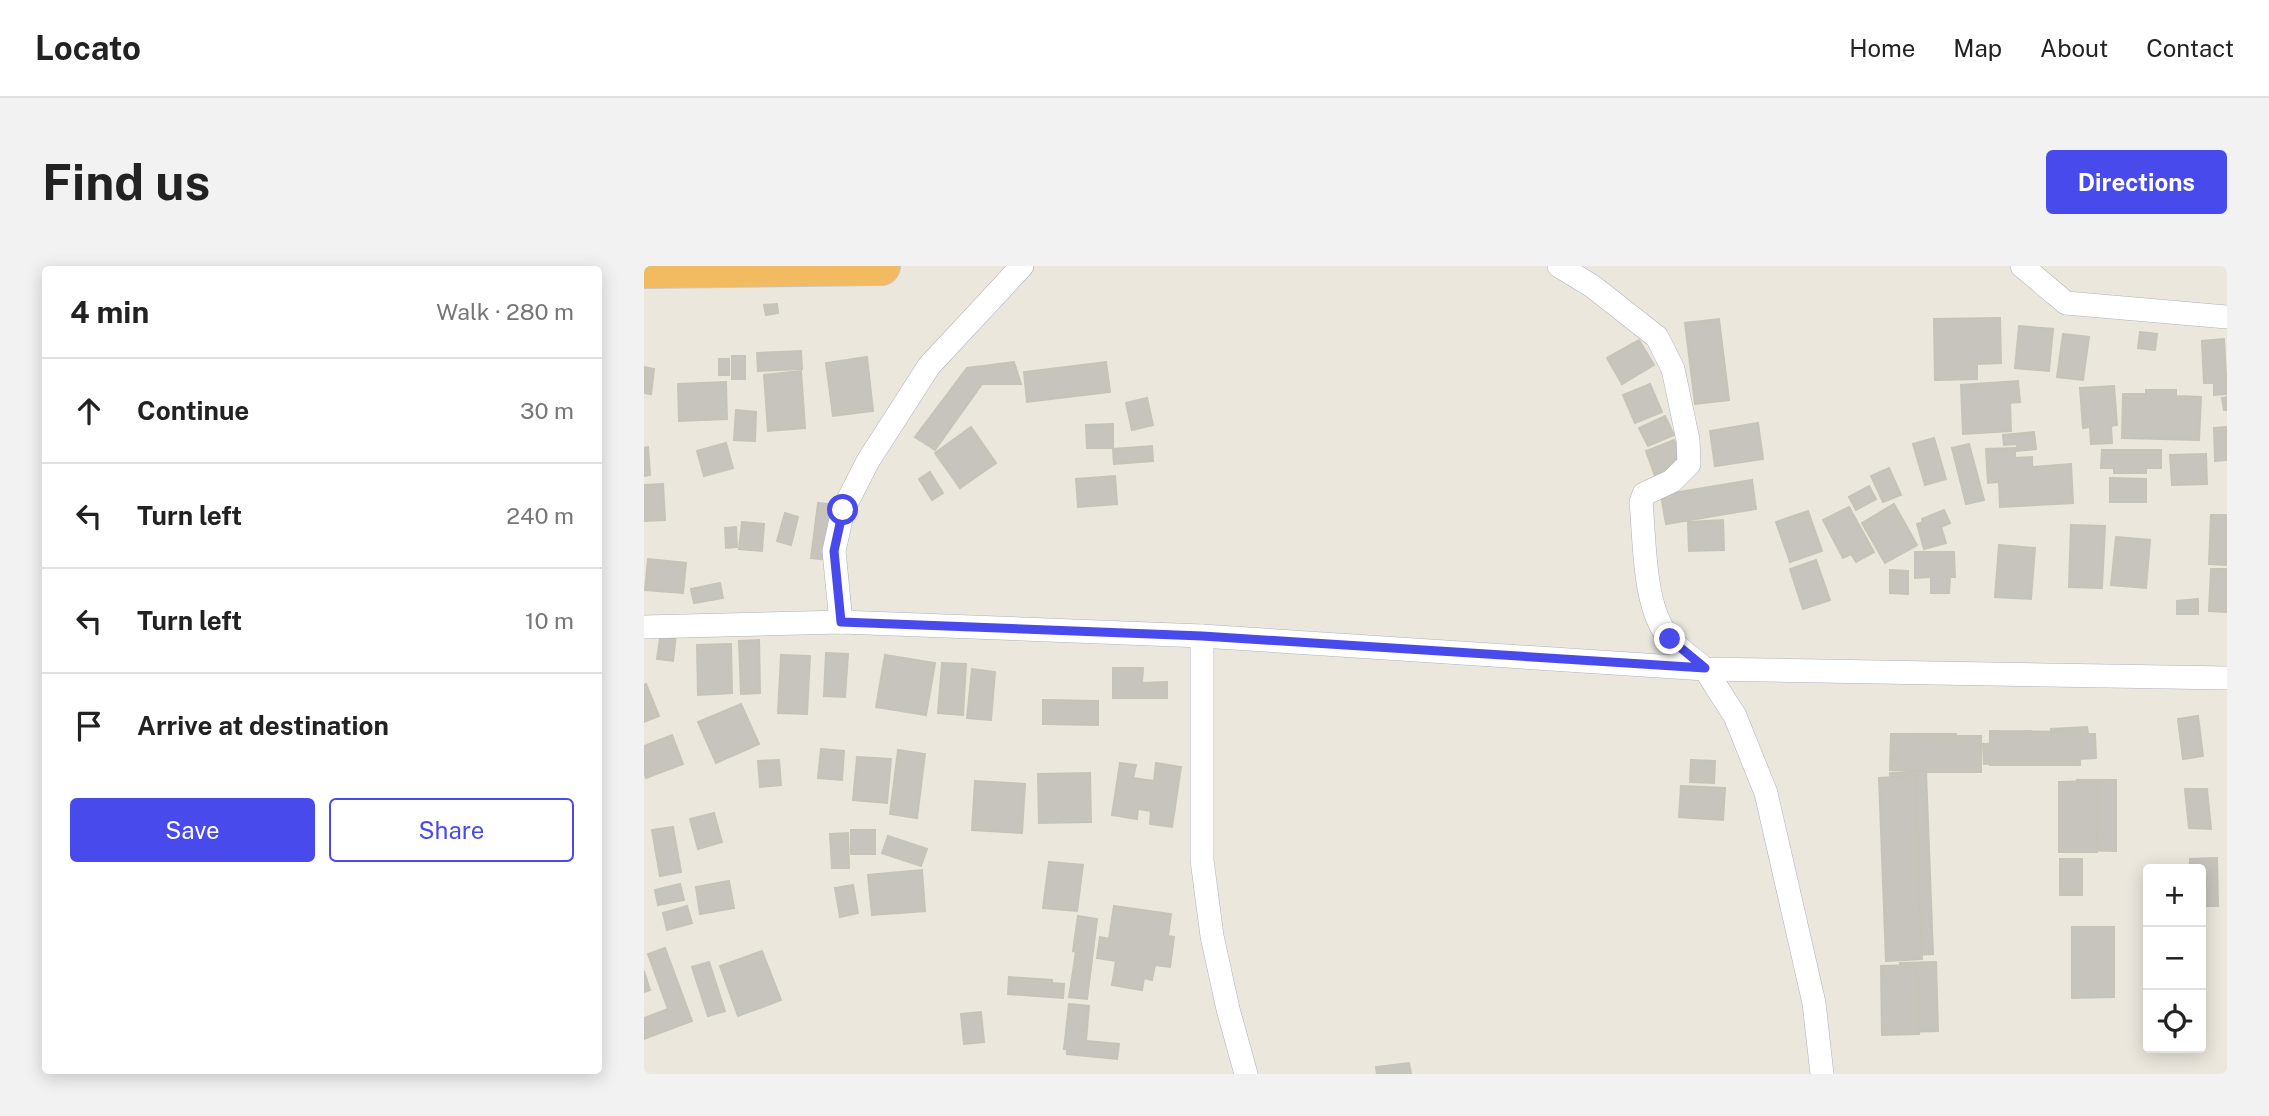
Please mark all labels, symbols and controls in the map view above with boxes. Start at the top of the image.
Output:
text: Locato [35,29,141,67]
text: Home [1849,34,1915,62]
text: Map [1953,34,2002,62]
text: About [2040,34,2108,62]
text: Contact [2146,34,2234,62]
button: Directions [2046,150,2227,214]
text: Find us [42,153,210,211]
text: 4 min [70,294,149,330]
text: Walk · 280 m [436,298,574,325]
icon: ahead [70,392,108,430]
text: Continue [137,395,249,426]
text: 30 m [520,397,574,424]
route start [827,494,858,525]
icon: left [70,497,108,535]
text: Turn left [137,500,242,531]
text: 240 m [506,502,574,529]
icon: left [70,602,108,640]
text: Turn left [137,605,242,636]
text: 10 m [525,607,574,634]
route end [1654,623,1685,654]
icon: arrive [70,707,108,745]
text: Arrive at destination [137,710,389,741]
button: Save [70,798,315,862]
button: Share [329,798,574,862]
map controls [2143,864,2206,1053]
button: + [2143,864,2206,927]
button: − [2143,927,2206,990]
button: locate [2143,990,2206,1053]

